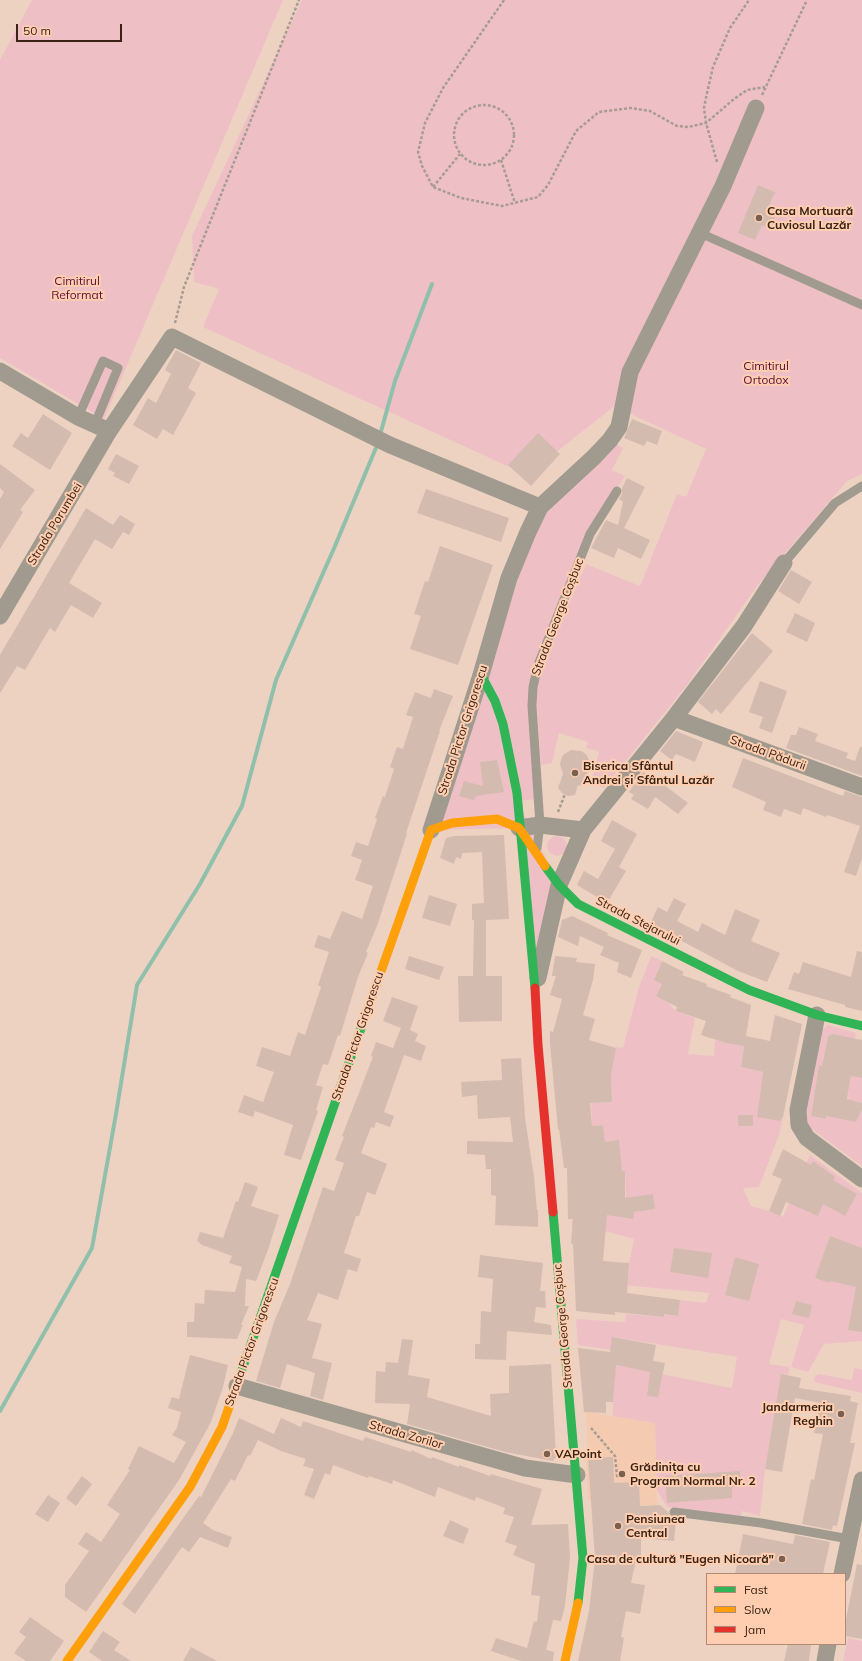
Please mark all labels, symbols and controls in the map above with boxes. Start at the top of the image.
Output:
scale bar [18,16,124,42]
text: 50 m [23,23,51,38]
place label: Casa Mortuară Cuviosul Lazăr [767,204,853,232]
marker: Casa Mortuară Cuviosul Lazăr [754,213,764,223]
park label: Cimitirul Reformat [51,274,103,302]
park label: Cimitirul Ortodox [743,359,789,387]
street label: Strada Porumbei [25,480,85,568]
street label: Strada George Coșbuc [529,556,587,678]
street label: Strada Pictor Grigorescu [435,663,491,797]
street label: Strada Pădurii [728,733,808,773]
place label: Biserica Sfântul Andrei și Sfântul Lazăr [583,759,714,787]
marker: Biserica Sfântul Andrei și Sfântul Lazăr [570,768,580,778]
street label: Strada Stejarului [593,894,683,948]
street label: Strada Pictor Grigorescu [329,970,387,1102]
street label: Strada George Coșbuc [550,1263,576,1389]
street label: Strada Pictor Grigorescu [222,1276,282,1408]
place label: Jandarmeria Reghin [762,1400,833,1428]
marker: Jandarmeria Reghin [836,1409,846,1419]
street label: Strada Zorilor [368,1418,444,1452]
place label: VAPoint [555,1447,602,1461]
marker: VAPoint [542,1449,552,1459]
place label: Grădinița cu Program Normal Nr. 2 [630,1460,756,1488]
marker: Grădinița cu Program Normal Nr. 2 [617,1469,627,1479]
place label: Pensiunea Central [626,1512,685,1540]
marker: Pensiunea Central [613,1521,623,1531]
place label: Casa de cultură "Eugen Nicoară" [587,1552,774,1566]
marker: Casa de cultură "Eugen Nicoară" [777,1554,787,1564]
legend [706,1573,846,1645]
text: Fast [744,1582,768,1597]
text: Slow [744,1602,772,1617]
text: Jam [744,1622,766,1637]

